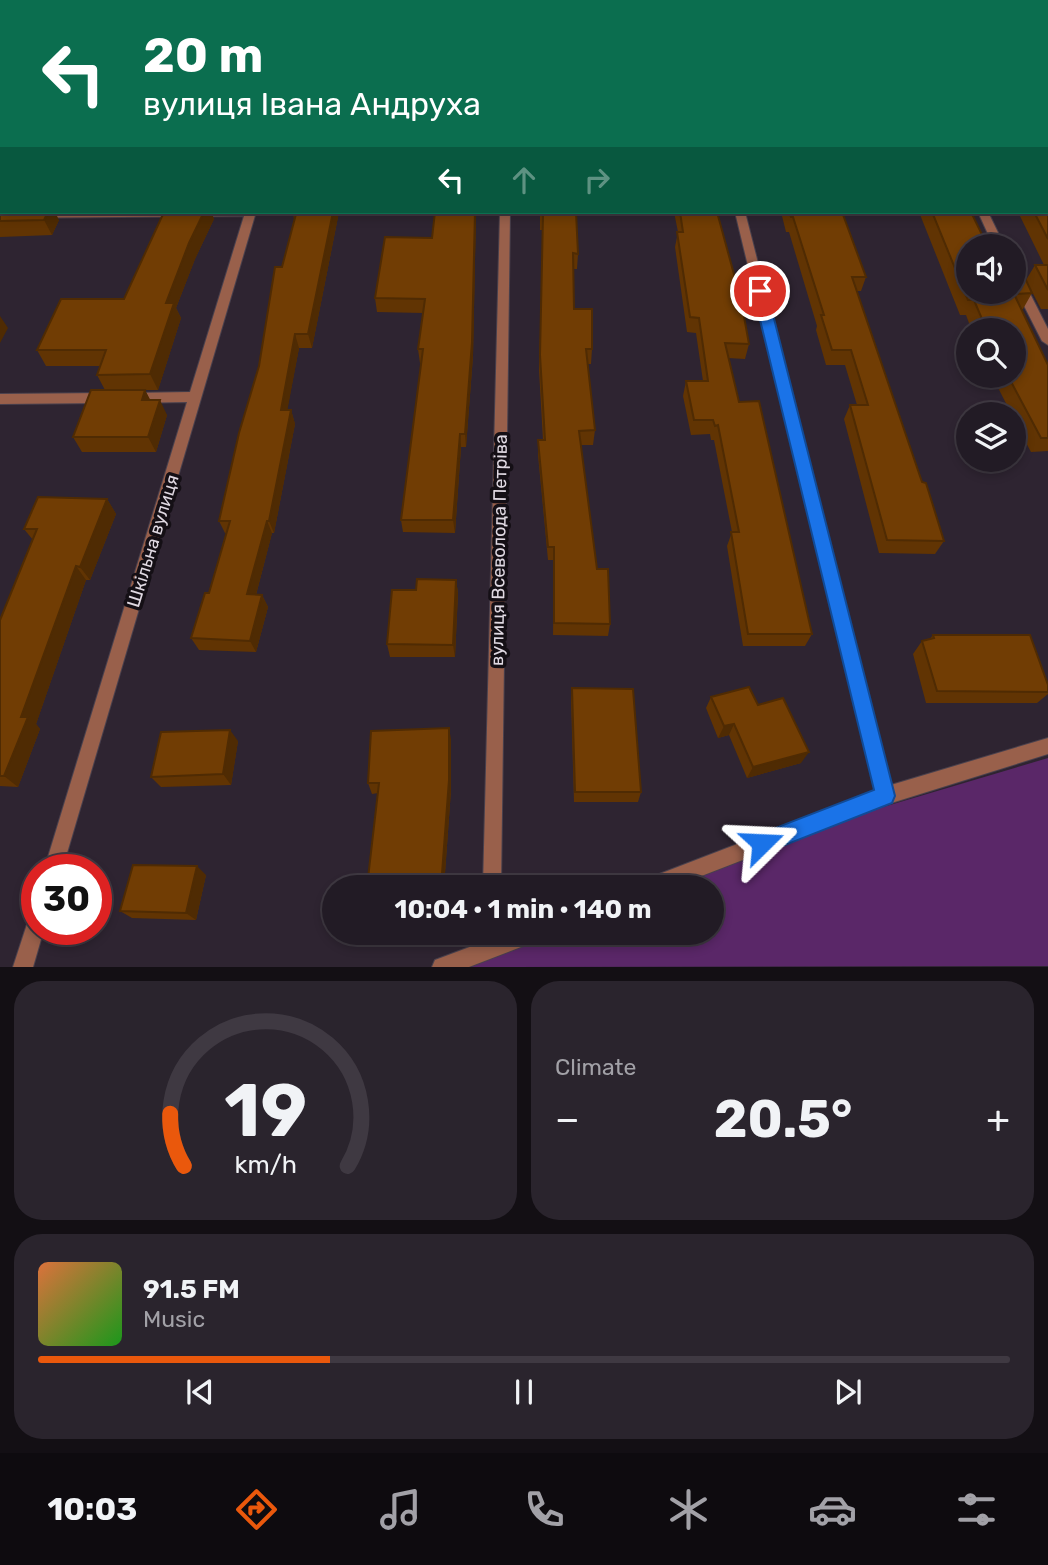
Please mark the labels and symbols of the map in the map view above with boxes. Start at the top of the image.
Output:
pin [730,261,790,321]
street label: вулиця Всеволода Петріва [486,434,512,666]
street label: Шкільна вулиця [122,472,184,610]
position arrow [725,806,799,880]
speed limit sign: 30 [21,854,112,945]

